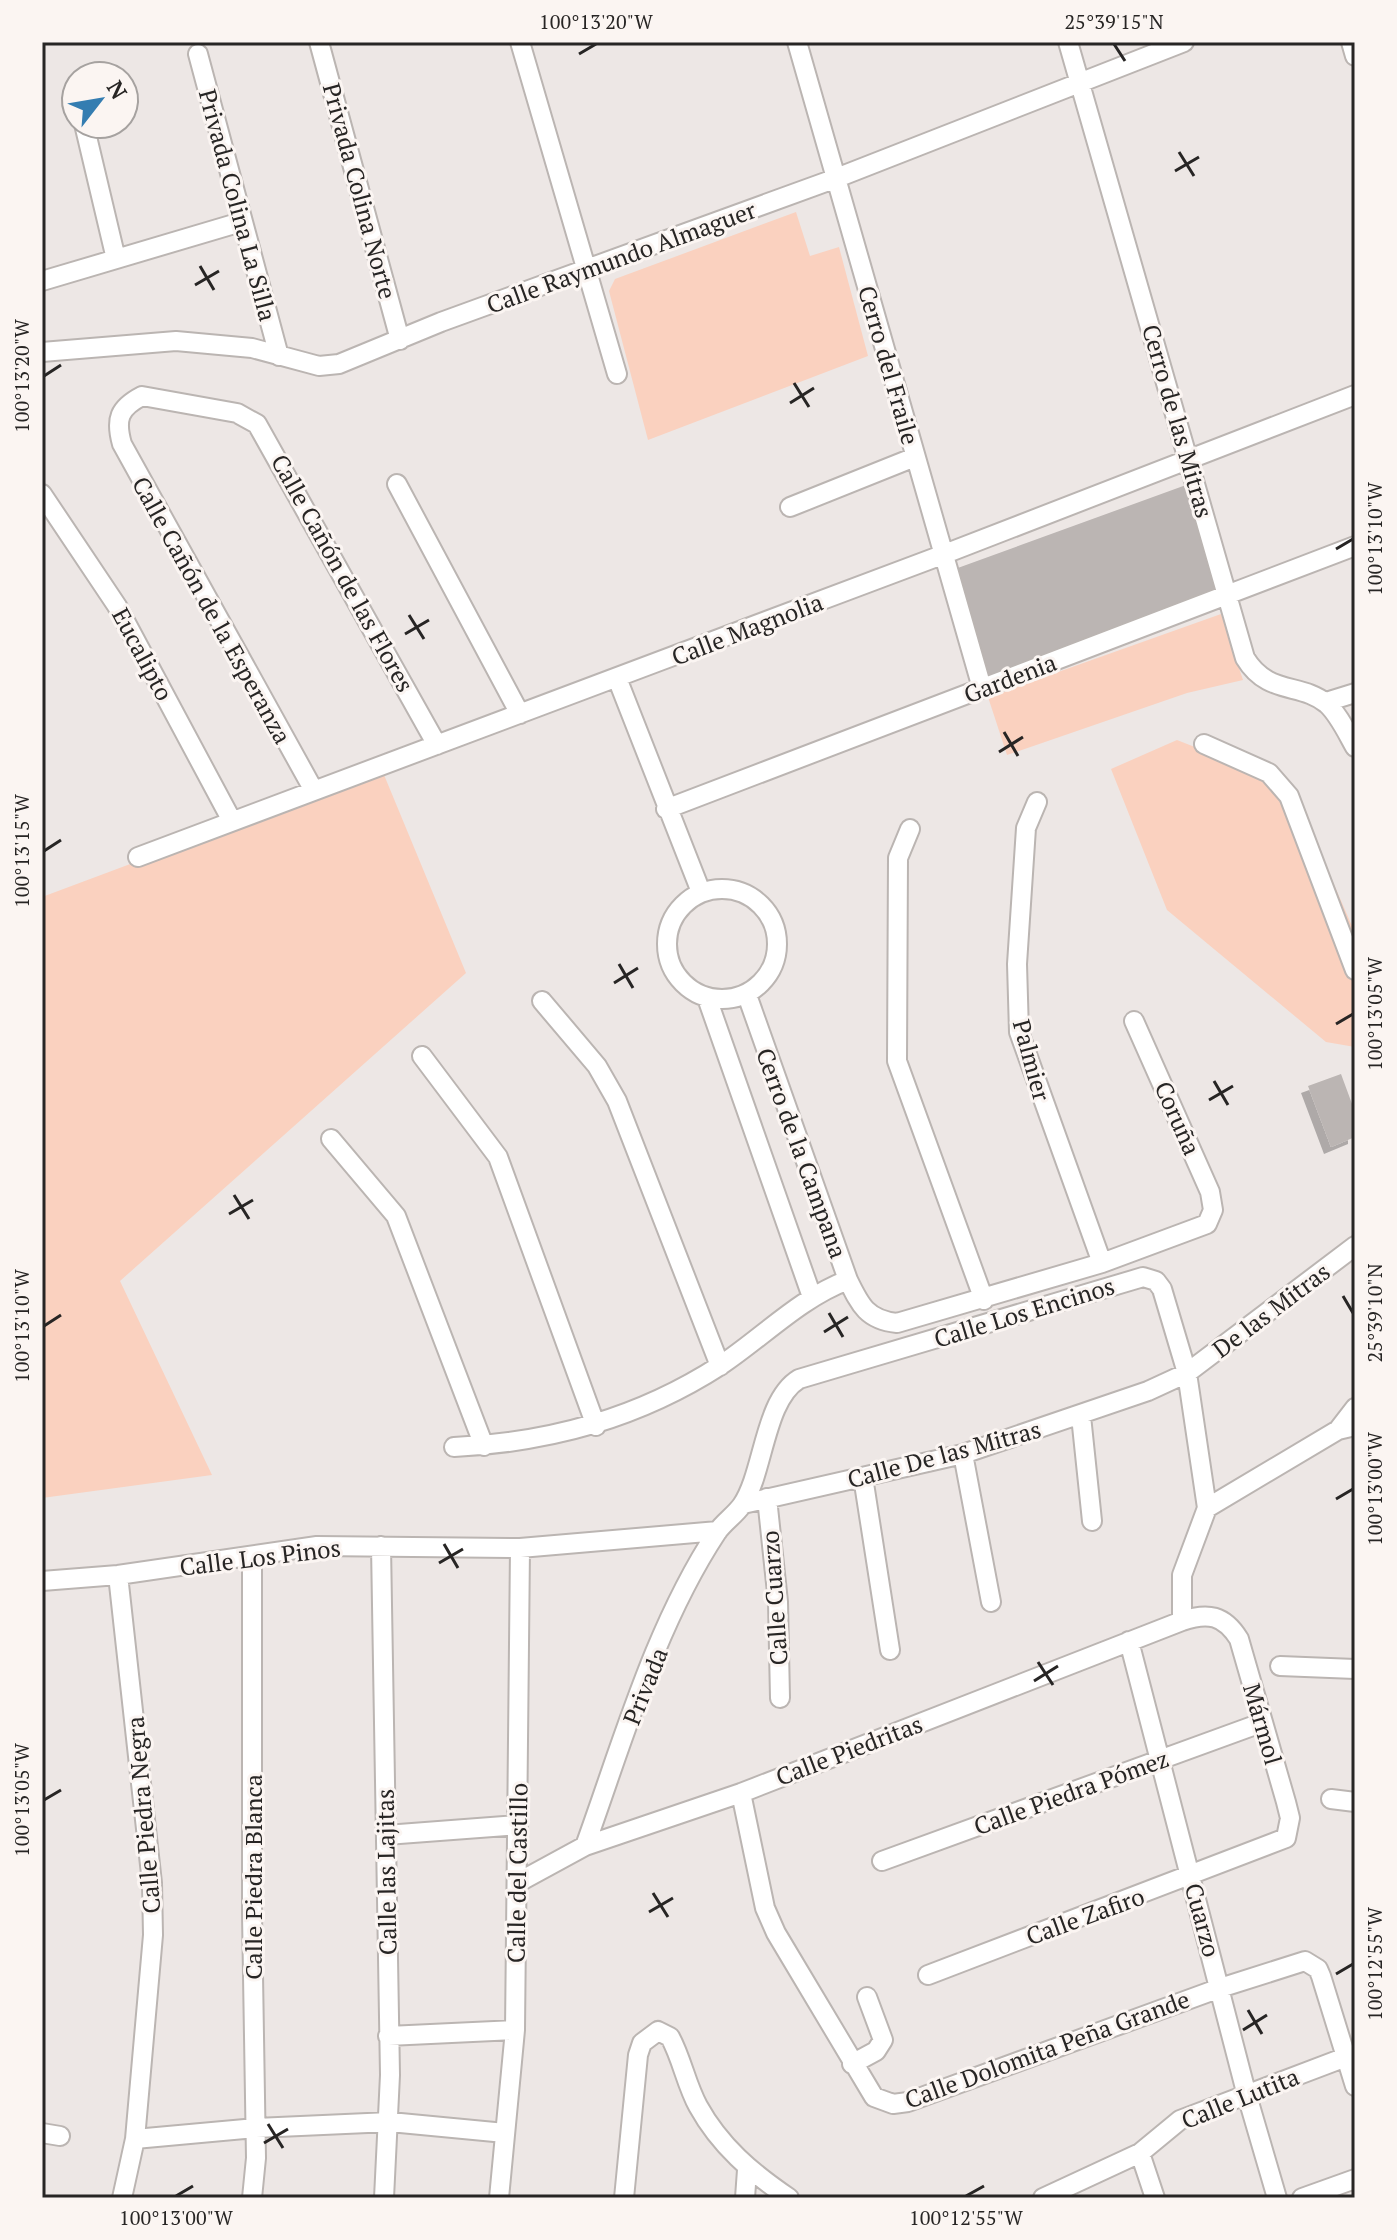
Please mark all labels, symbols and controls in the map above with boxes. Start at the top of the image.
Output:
text: 100°13'20"W [539,8,653,35]
text: 25°39'15"N [1064,8,1164,35]
north arrow [60,60,140,140]
text: N [101,75,134,104]
street label: Privada Colina Norte [316,80,404,302]
street label: Privada Colina La Silla [192,85,284,325]
street label: Calle Raymundo Almaguer [482,193,761,321]
street label: Cerro del Fraile [851,282,927,448]
text: 100°13'20"W [8,319,35,433]
street label: Cerro de las Mitras [1135,320,1221,522]
street label: Calle Cañón de las Flores [264,448,422,698]
street label: Calle Cañón de la Esperanza [125,471,299,749]
text: 100°13'10"W [1361,482,1388,596]
street label: Calle Magnolia [667,585,827,673]
street label: Eucalipto [105,602,181,706]
street label: Gardenia [959,646,1061,710]
text: 100°13'15"W [8,794,35,908]
text: 100°13'05"W [1361,957,1388,1071]
street label: Palmier [1006,1016,1058,1105]
street label: Cerro de la Campana [749,1044,855,1262]
street label: Coruña [1148,1076,1208,1160]
street label: De las Mitras [1206,1255,1336,1365]
text: 25°39'10"N [1361,1263,1388,1363]
text: 100°13'10"W [8,1269,35,1383]
street label: Calle Los Encinos [930,1269,1118,1355]
street label: Calle De las Mitras [844,1413,1044,1495]
text: 100°13'00"W [1361,1432,1388,1546]
street label: Calle Cuarzo [753,1529,795,1667]
street label: Calle Los Pinos [178,1531,342,1583]
street label: Privada [615,1643,675,1729]
street label: Mármol [1236,1680,1290,1768]
street label: Calle Piedritas [771,1707,927,1793]
street label: Calle Piedra Negra [118,1715,168,1915]
street label: Calle Piedra Pómez [969,1742,1173,1842]
text: 100°13'05"W [8,1743,35,1857]
street label: Calle Piedra Blanca [237,1774,269,1980]
street label: Calle del Castillo [499,1783,535,1963]
street label: Calle las Lajitas [369,1789,403,1955]
street label: Calle Zafiro [1021,1880,1149,1952]
street label: Cuarzo [1178,1880,1228,1960]
text: 100°12'55"W [1361,1907,1388,2021]
street label: Calle Dolomita Peña Grande [900,1983,1194,2115]
street label: Calle Lutita [1176,2060,1304,2136]
text: 100°13'00"W [119,2204,233,2231]
text: 100°12'55"W [909,2204,1023,2231]

